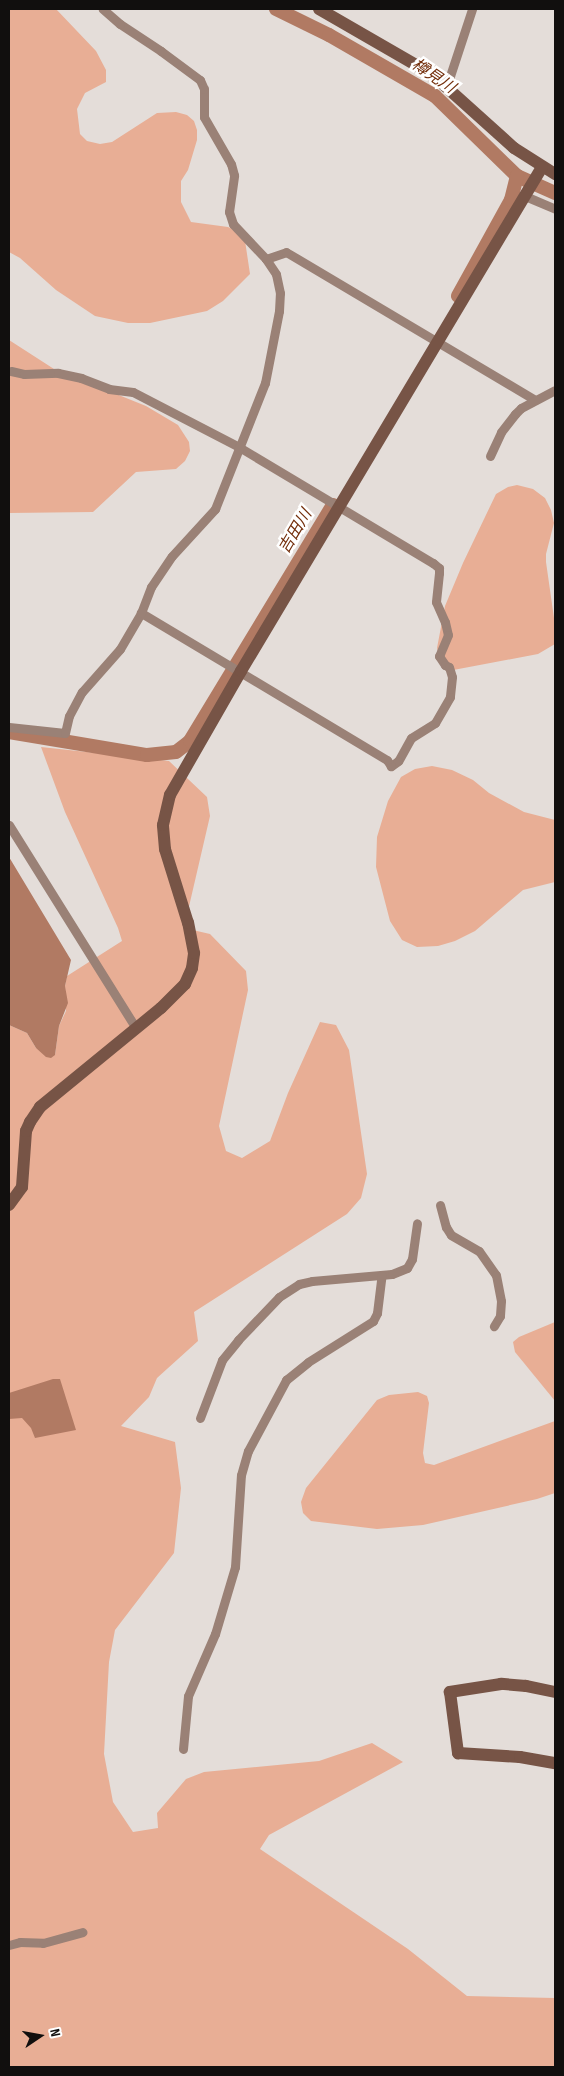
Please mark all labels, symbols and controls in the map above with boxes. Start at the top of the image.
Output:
water label: 樽見川 [408,56,458,98]
water label: 吉田川 [275,506,317,558]
north arrow [15,2011,65,2061]
text: N [46,2027,64,2038]

